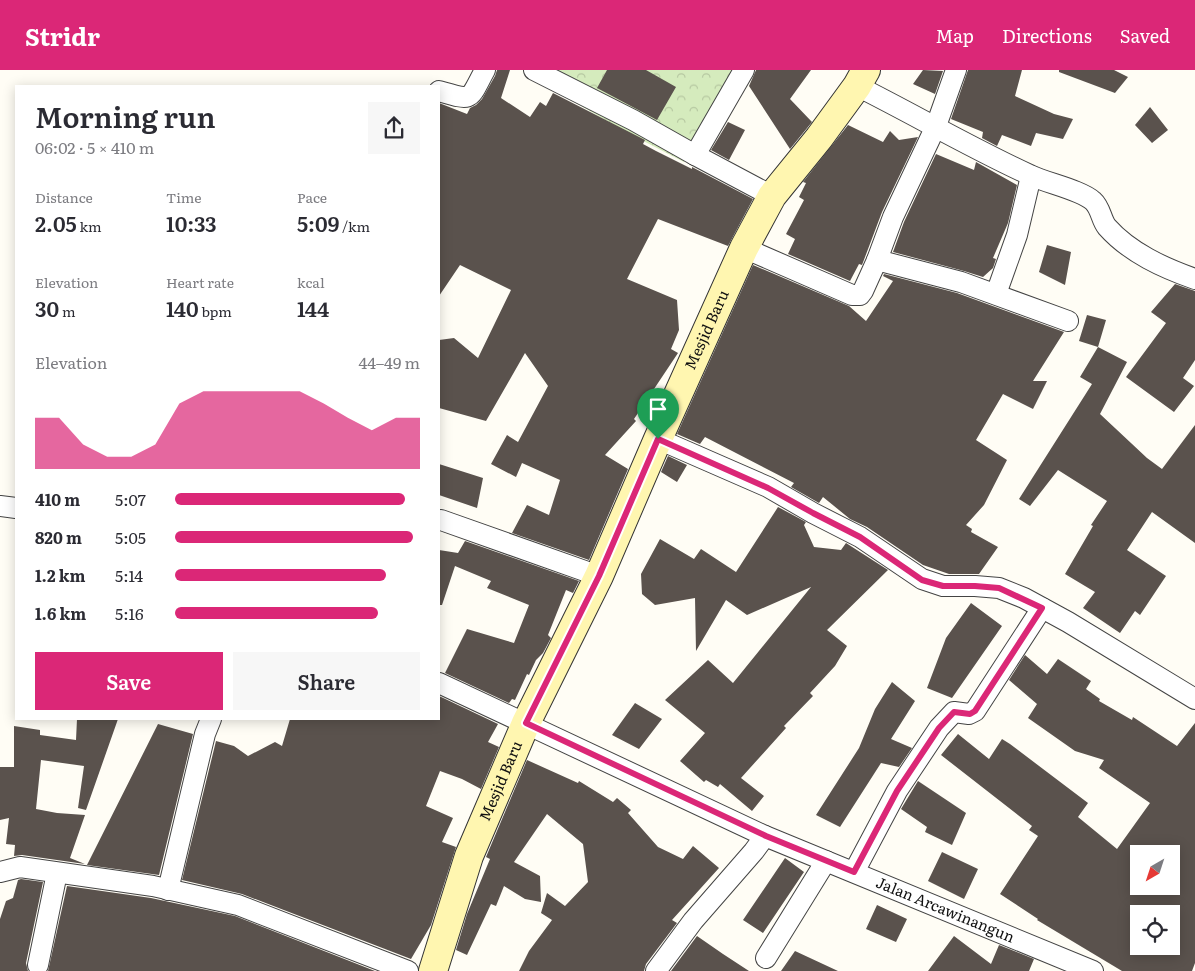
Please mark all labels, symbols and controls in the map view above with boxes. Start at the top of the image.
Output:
text: Stridr [25,18,100,53]
text: Map [936,22,974,49]
text: Directions [1002,22,1092,49]
text: Saved [1120,22,1170,49]
text: Morning run [35,95,216,137]
button: share [368,102,420,154]
text: 06:02 · 5 × 410 m [35,135,154,159]
text: Distance [35,187,93,207]
text: Time [166,187,202,207]
text: Pace [297,187,327,207]
text: 2.05 [35,207,77,238]
text: 10:33 [166,207,217,238]
text: 5:09 [297,207,339,238]
text: km [77,216,101,236]
text: /km [339,216,370,236]
text: Elevation [35,272,98,292]
text: Heart rate [166,272,234,292]
text: kcal [297,272,325,292]
street label: Mesjid Baru [678,285,734,373]
text: 30 [35,292,59,323]
text: 140 [166,292,199,323]
text: 144 [297,292,329,323]
text: m [59,301,76,321]
text: bpm [199,301,232,321]
text: Elevation [35,350,107,374]
text: 44–49 m [358,350,420,374]
pin [637,388,679,439]
icon: arrive [644,395,672,423]
text: 410 m [35,487,80,511]
text: 5:07 [115,487,146,511]
text: 820 m [35,525,82,549]
text: 5:05 [115,525,146,549]
text: 1.2 km [35,563,85,587]
text: 5:14 [115,563,143,587]
text: 1.6 km [35,601,86,625]
text: 5:16 [115,601,144,625]
button: Save [35,652,223,710]
button: Share [233,652,420,710]
street label: Mesjid Baru [472,736,527,824]
north arrow [1130,845,1180,895]
map controls [1130,845,1180,955]
street label: Jalan Arcawinangun [873,870,1019,948]
button: locate [1130,905,1180,955]

